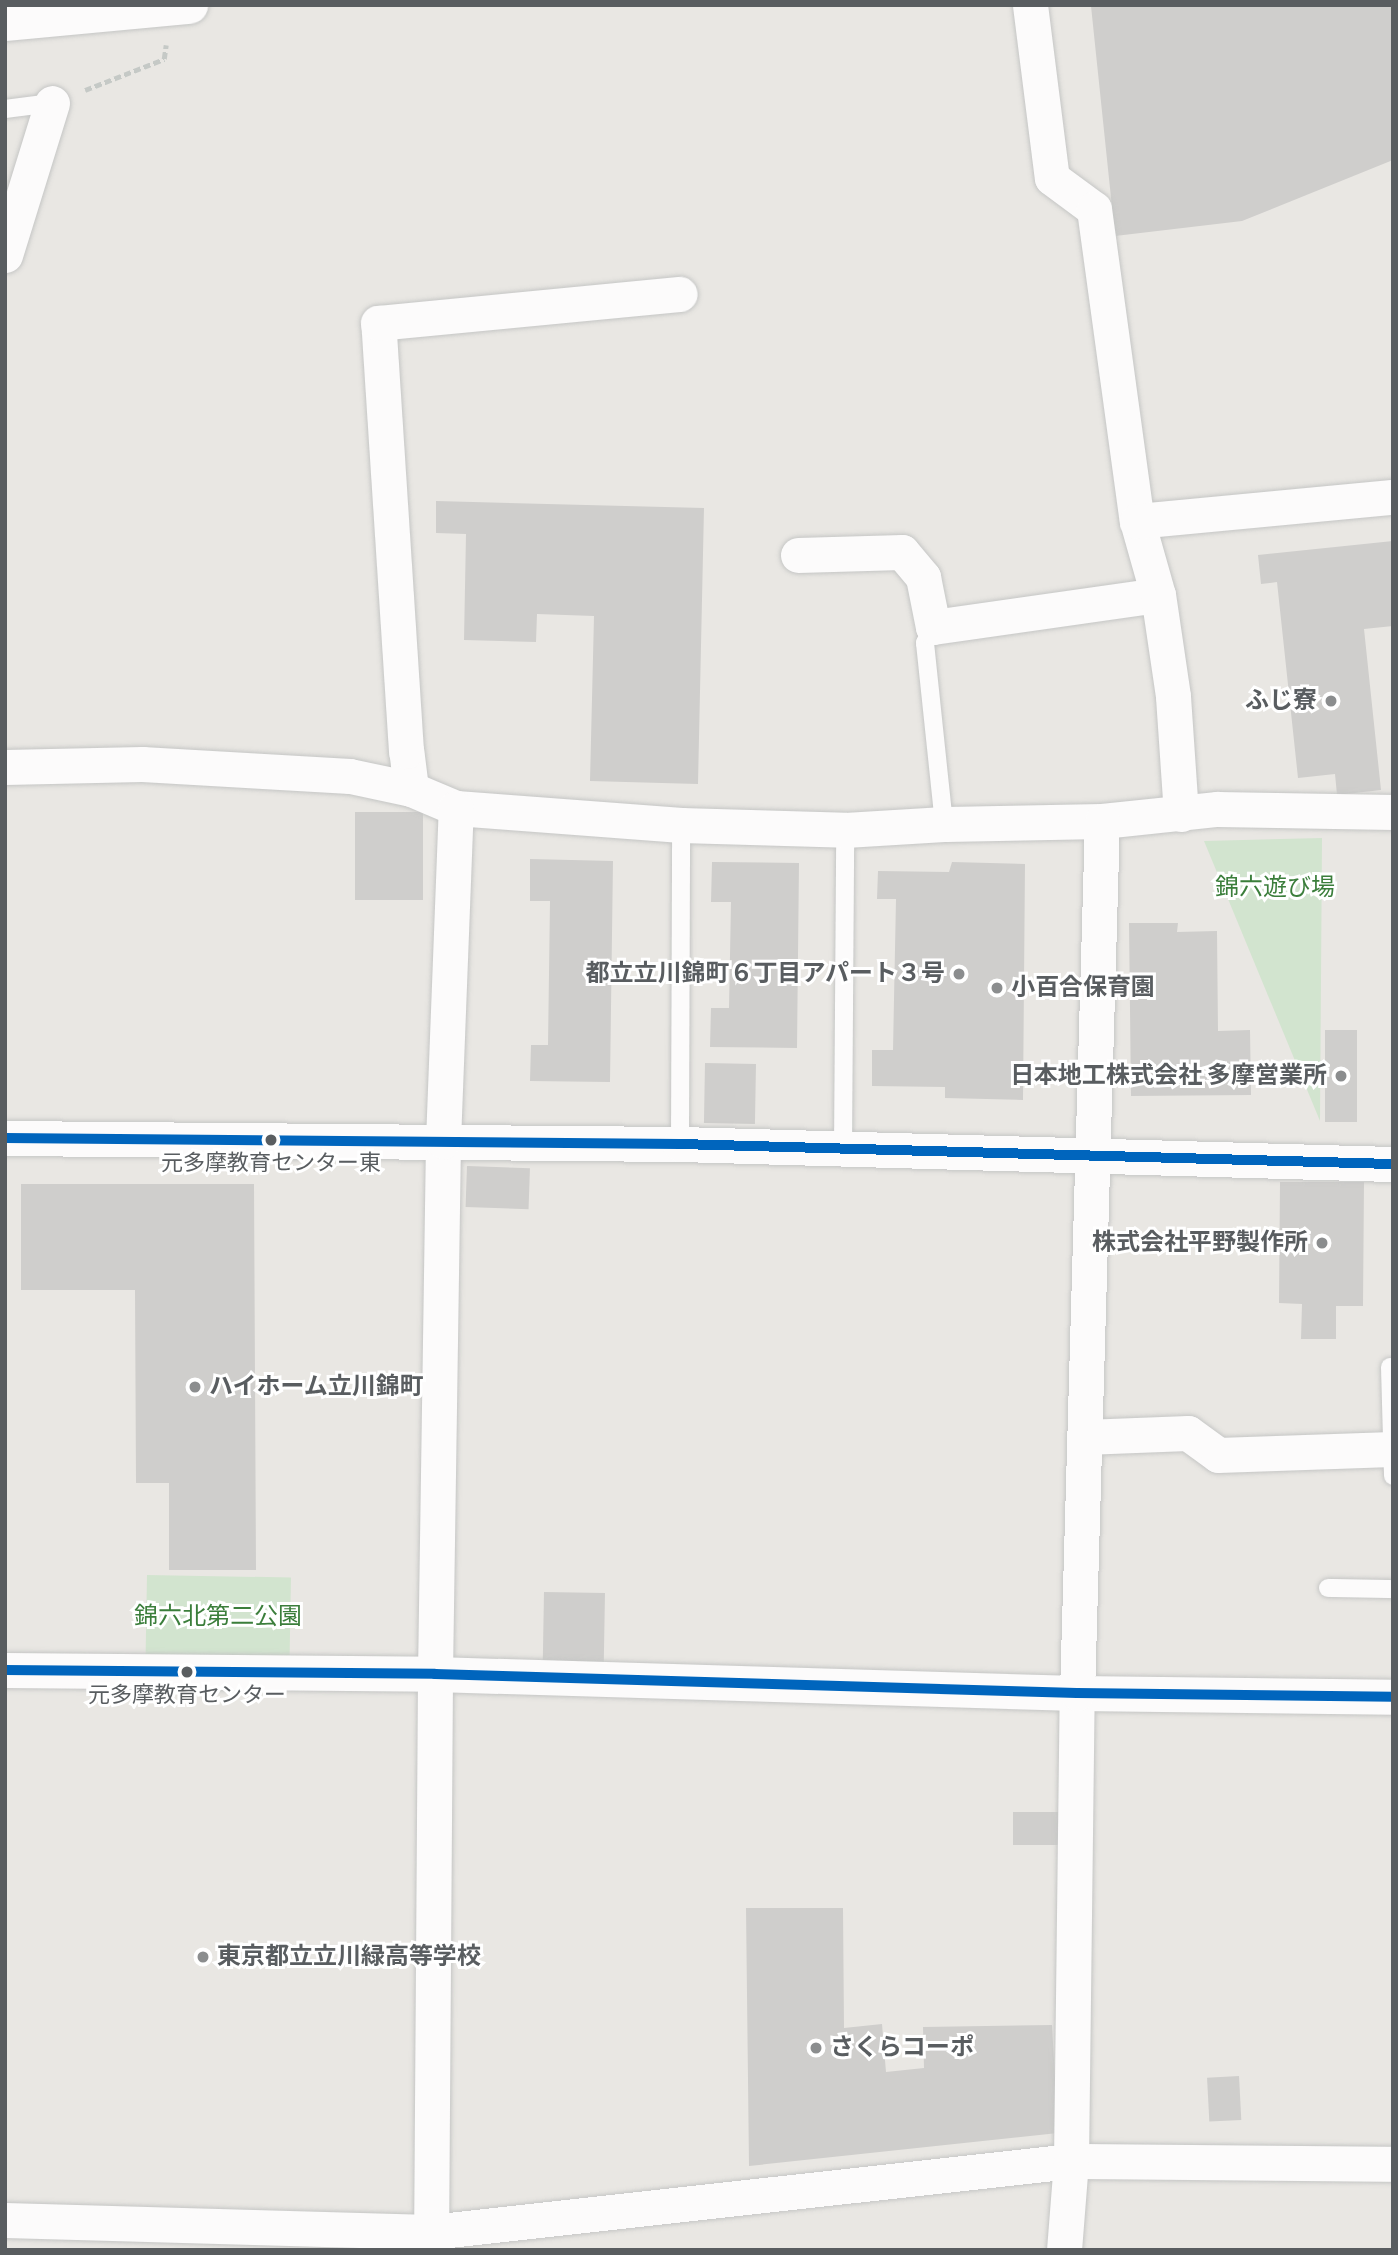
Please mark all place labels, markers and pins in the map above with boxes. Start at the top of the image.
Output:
place label: ふじ寮 [1245,687,1317,715]
marker: ふじ寮 [1323,693,1339,709]
place label: 都立立川錦町６丁目アパート３号 [585,960,945,988]
marker: 都立立川錦町６丁目アパート３号 [951,966,967,982]
place label: 小百合保育園 [1011,974,1155,1002]
marker: 小百合保育園 [989,980,1005,996]
place label: 日本地工株式会社 多摩営業所 [1010,1062,1327,1090]
marker: 日本地工株式会社 多摩営業所 [1333,1068,1349,1084]
marker: 元多摩教育センター東 [264,1133,278,1147]
place label: 元多摩教育センター東 [161,1150,381,1176]
place label: 株式会社平野製作所 [1092,1229,1308,1257]
marker: 株式会社平野製作所 [1314,1235,1330,1251]
place label: ハイホーム立川錦町 [209,1373,425,1401]
marker: ハイホーム立川錦町 [187,1379,203,1395]
marker: 元多摩教育センター [180,1665,194,1679]
place label: 元多摩教育センター [88,1682,286,1708]
place label: 東京都立立川緑高等学校 [217,1943,481,1971]
marker: 東京都立立川緑高等学校 [195,1949,211,1965]
place label: さくらコーポ [830,2034,974,2062]
marker: さくらコーポ [808,2040,824,2056]

